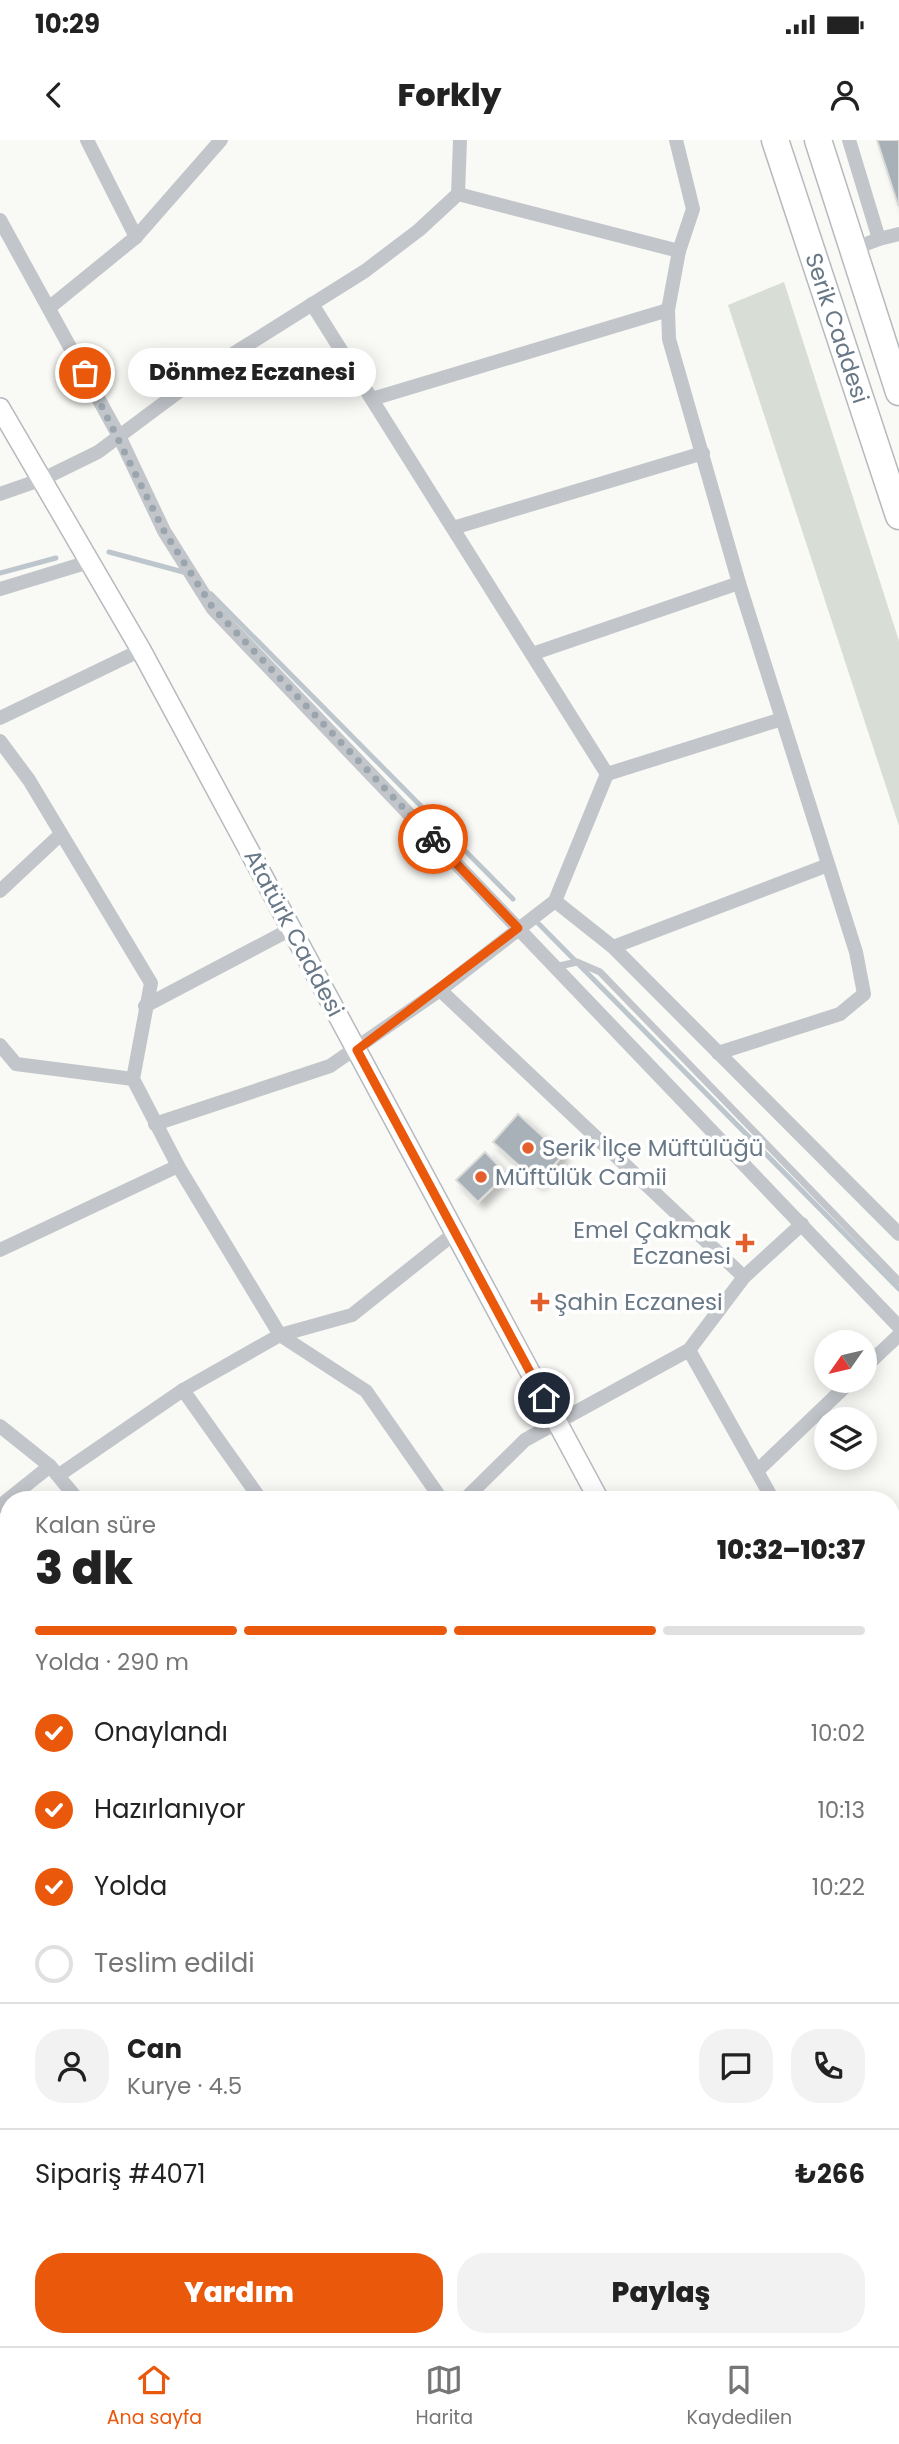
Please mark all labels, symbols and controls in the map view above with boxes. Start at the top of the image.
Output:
text: 10:29 [35,6,100,42]
text: Forkly [397,72,502,117]
icon: back [35,76,73,114]
icon: person [826,76,864,114]
street label: Serik Caddesi [797,249,877,407]
pin [55,343,115,403]
callout: Dönmez Eczanesi [127,348,376,398]
icon: bag [66,354,104,392]
text: Dönmez Eczanesi [149,356,355,388]
courier [398,804,468,874]
icon: bike [414,820,452,858]
street label: Atatürk Caddesi [236,844,352,1022]
place label: Serik İlçe Müftülüğü [542,1132,764,1164]
marker: Serik İlçe Müftülüğü [520,1140,536,1156]
place label: Müftülük Camii [495,1161,667,1193]
marker: Müftülük Camii [473,1169,489,1185]
place label: Emel Çakmak Eczanesi [573,1214,731,1272]
marker: Emel Çakmak Eczanesi [737,1235,753,1251]
place label: Şahin Eczanesi [554,1286,723,1318]
marker: Şahin Eczanesi [532,1294,548,1310]
north arrow [814,1330,877,1393]
map controls [814,1330,877,1470]
pin [514,1368,574,1428]
icon: home [525,1379,563,1417]
button: layers [814,1407,877,1470]
text: Kalan süre [35,1509,156,1541]
text: 10:32–10:37 [717,1532,865,1568]
text: 3 dk [35,1536,133,1600]
text: Yolda · 290 m [35,1646,189,1678]
icon: check [35,1714,73,1752]
text: Onaylandı [94,1714,228,1750]
text: 10:02 [811,1717,865,1749]
icon: check [35,1791,73,1829]
text: Hazırlanıyor [94,1791,245,1827]
text: 10:13 [817,1794,865,1826]
icon: check [35,1868,73,1906]
text: Yolda [94,1868,167,1904]
text: 10:22 [812,1871,865,1903]
text: Teslim edildi [94,1945,255,1981]
button: person [35,2029,109,2103]
button: chat [699,2029,773,2103]
button: phone [791,2029,865,2103]
text: Can [127,2031,182,2067]
text: Kurye · 4.5 [127,2070,242,2102]
text: Sipariş #4071 [35,2156,205,2192]
text: ₺266 [795,2156,865,2192]
button: Yardım [35,2253,443,2333]
button: Paylaş [457,2253,865,2333]
tab: Ana sayfa [107,2361,202,2432]
tab: Harita [416,2361,473,2432]
tab: Kaydedilen [687,2361,792,2432]

